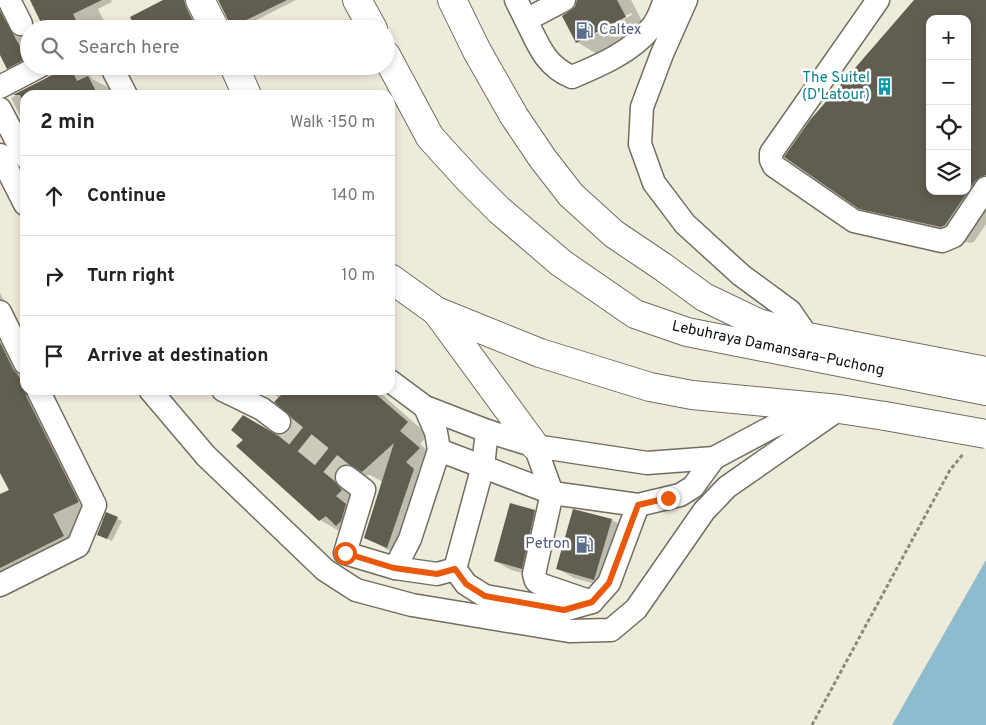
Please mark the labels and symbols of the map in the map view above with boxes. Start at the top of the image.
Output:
fuel station icon: Caltex [575,20,595,40]
place label: Caltex [599,21,642,40]
place label: The Suitel (D'Latour) [802,69,870,105]
building icon: The Suitel (D'Latour) [874,77,894,97]
street label: Lebuhraya Damansara–Puchong [670,317,886,381]
route end [657,487,680,510]
fuel station icon: Petron [574,534,594,554]
place label: Petron [525,535,570,554]
route start [334,542,357,565]

